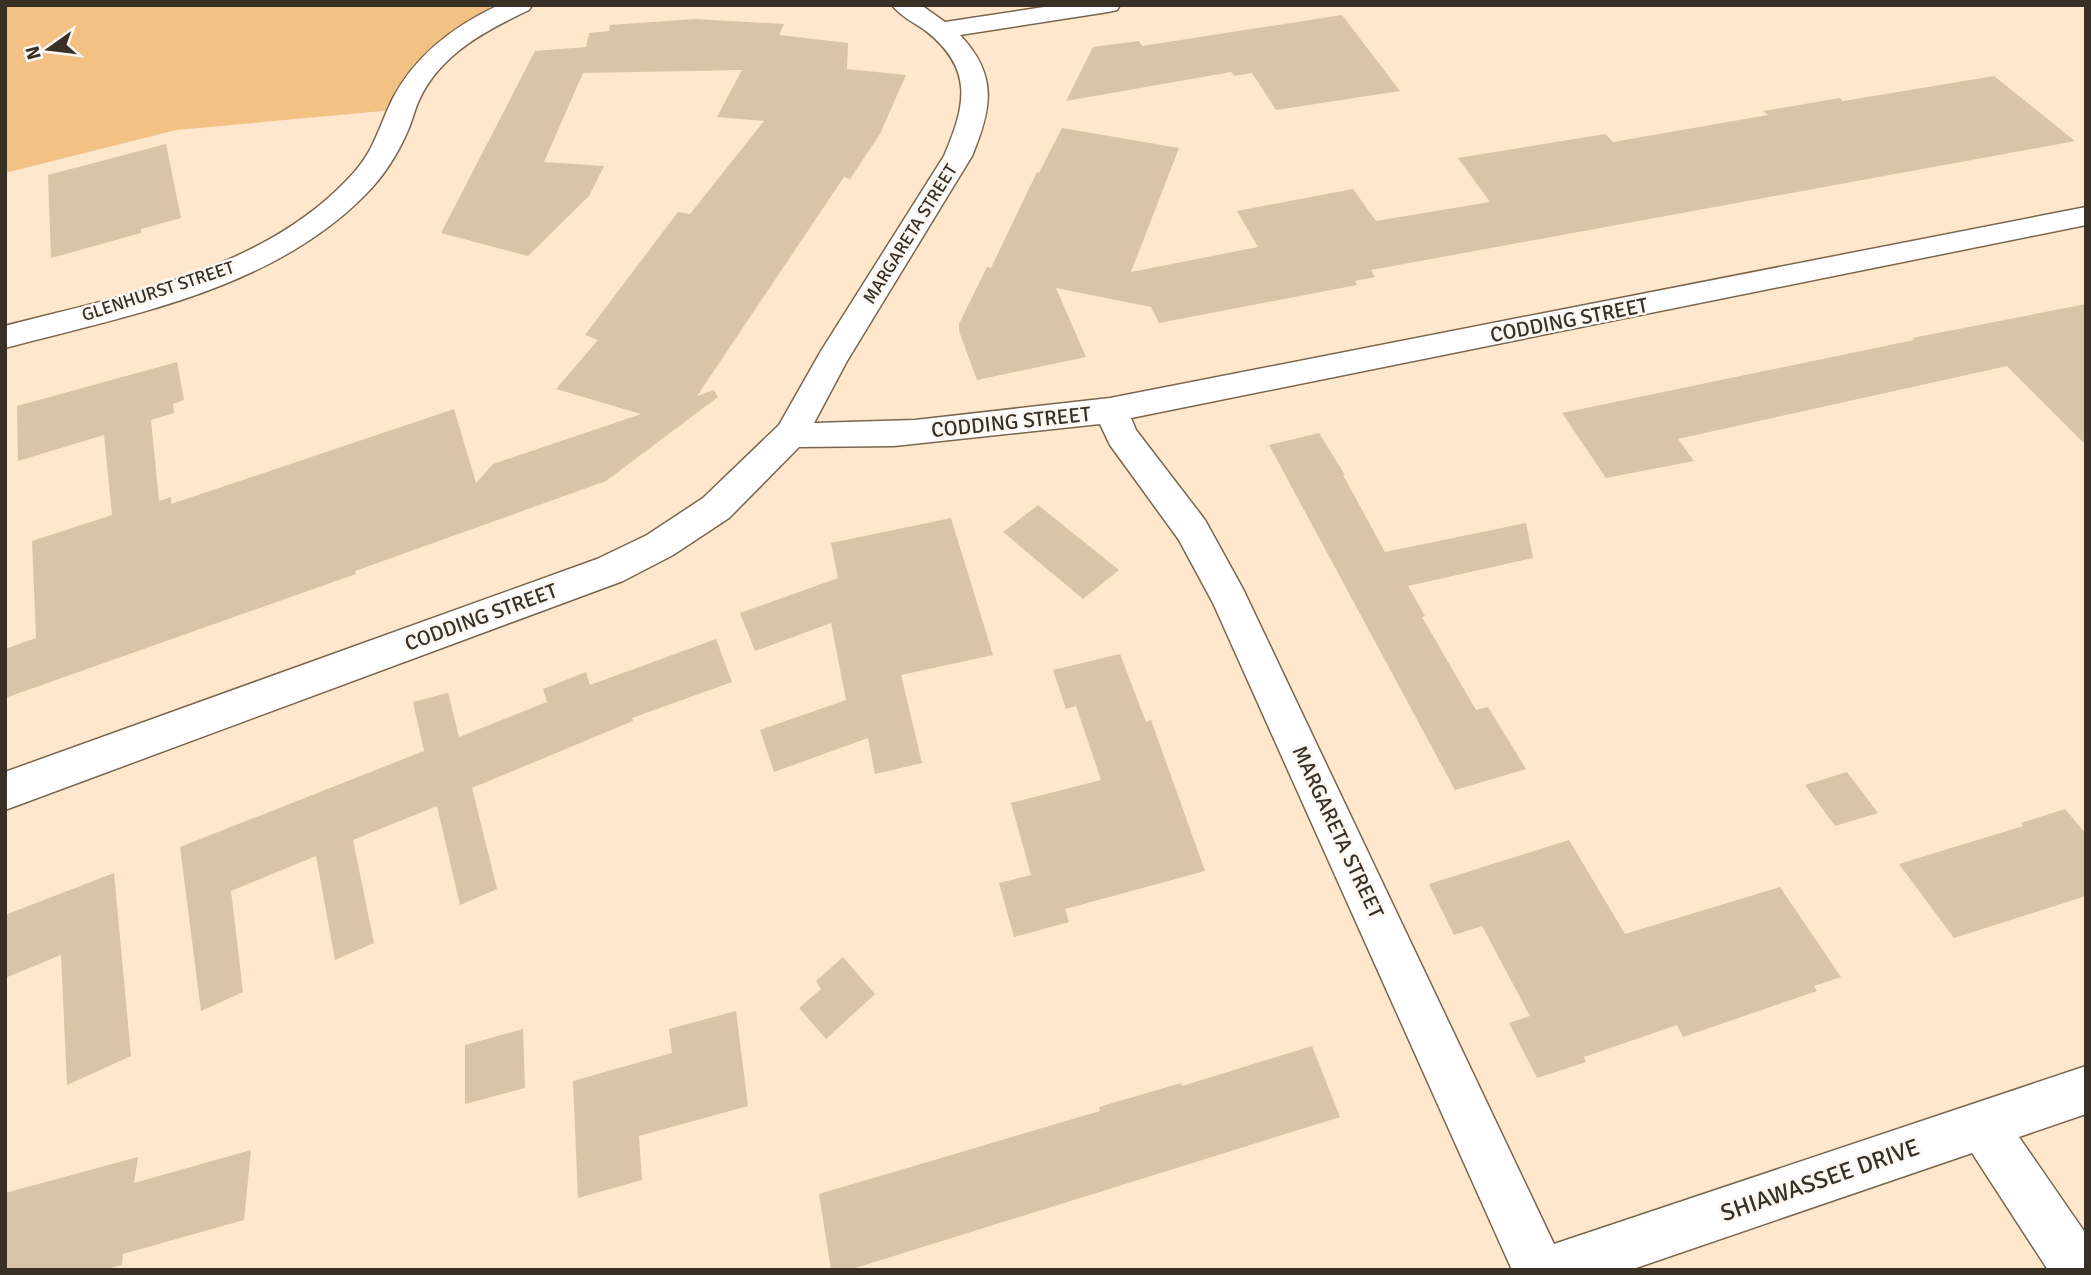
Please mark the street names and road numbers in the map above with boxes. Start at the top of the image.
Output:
street label: MARGARETA STREET [858,160,962,308]
street label: GLENHURST STREET [79,256,237,326]
street label: CODDING STREET [1488,292,1651,348]
street label: CODDING STREET [930,401,1093,443]
street label: CODDING STREET [401,577,561,657]
street label: MARGARETA STREET [1287,742,1390,923]
street label: SHIAWASSEE DRIVE [1717,1132,1923,1228]

